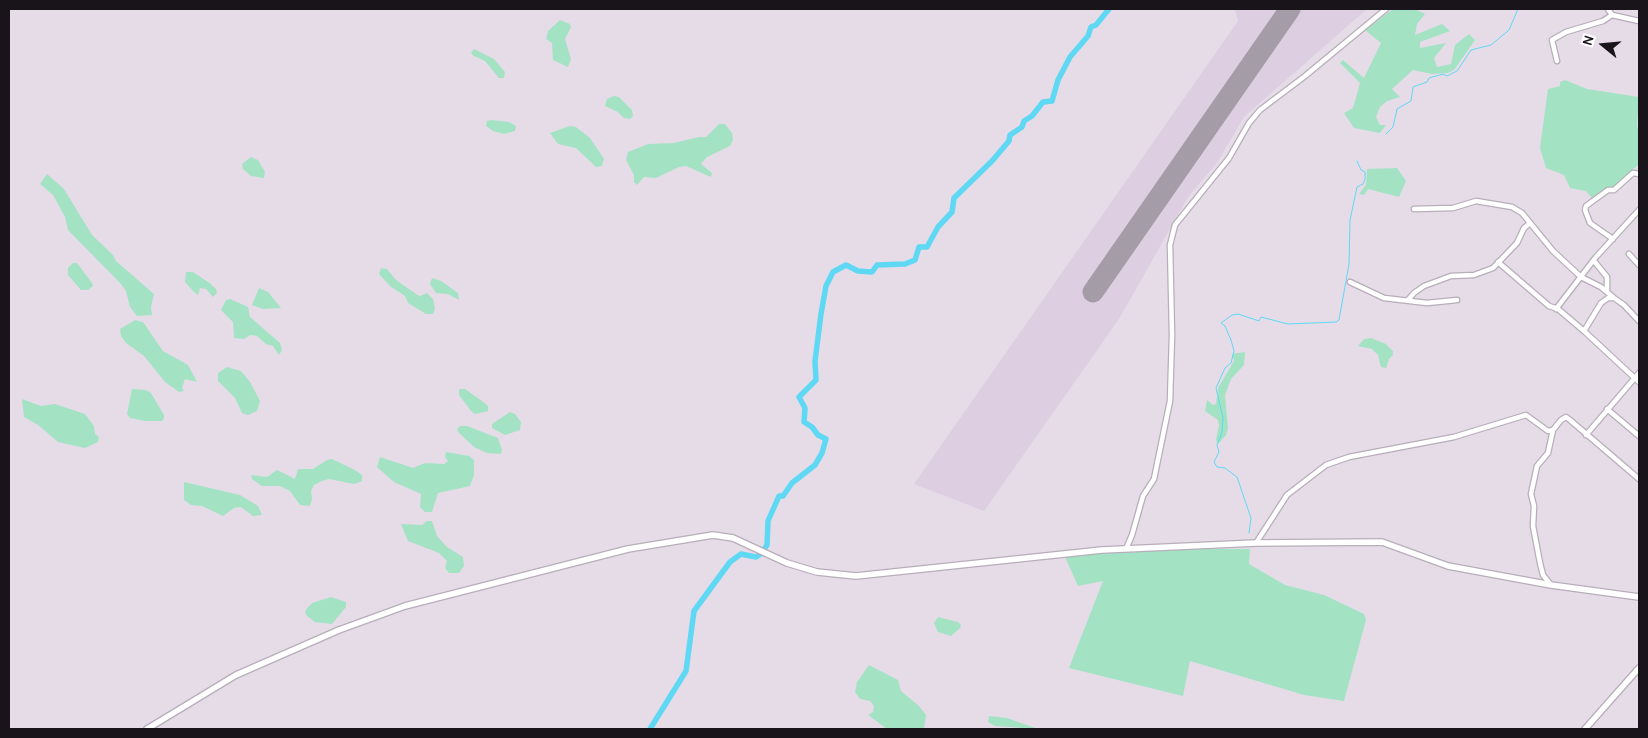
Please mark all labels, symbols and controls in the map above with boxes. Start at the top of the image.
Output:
north arrow [1578,20,1628,70]
text: N [1579,33,1598,48]

